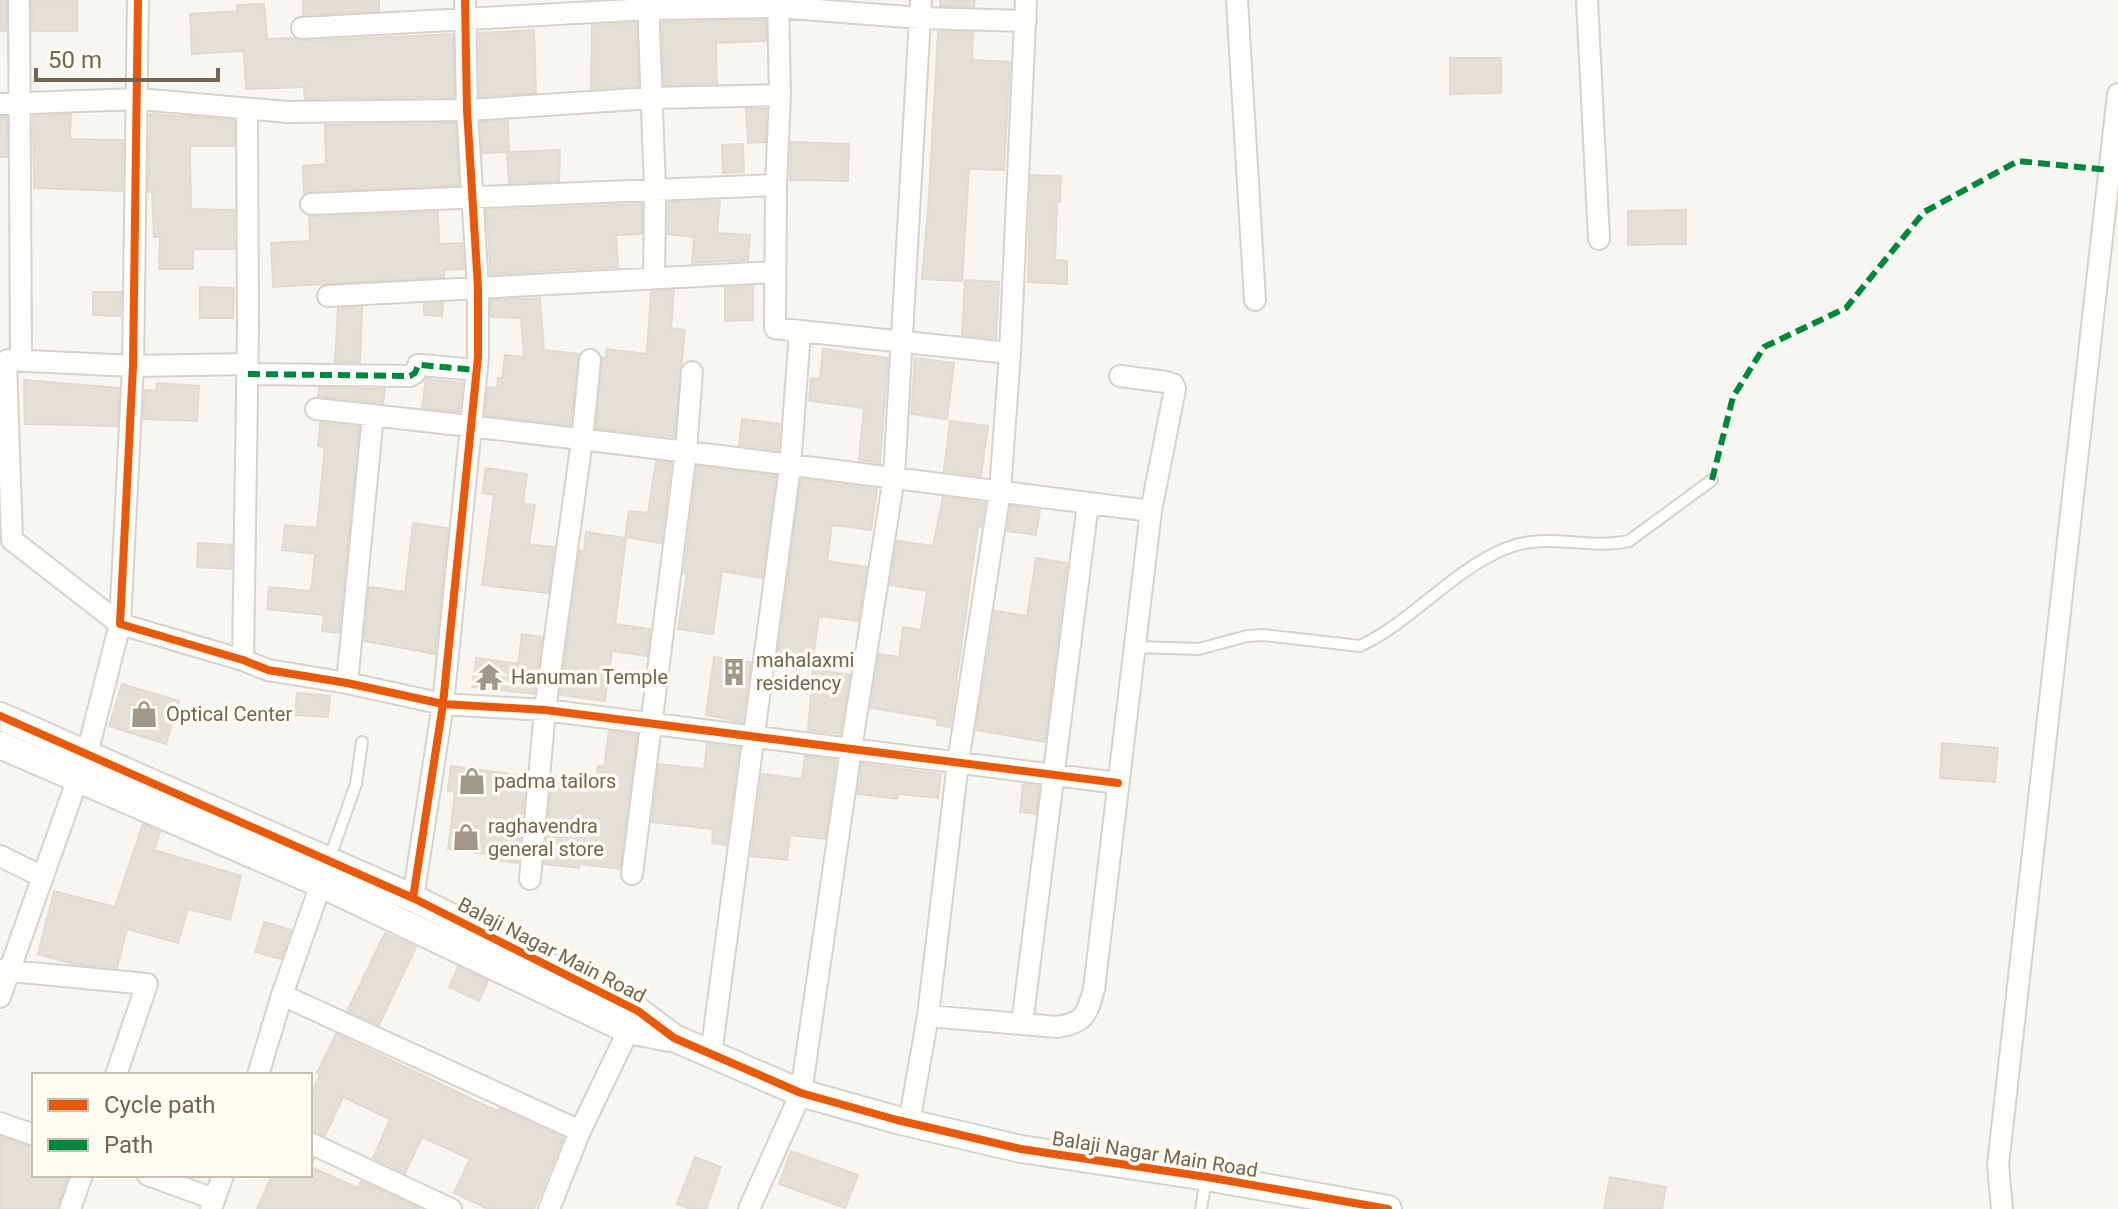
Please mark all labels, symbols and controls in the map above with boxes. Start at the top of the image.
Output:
scale bar [36,32,218,82]
text: 50 m [48,46,102,74]
place label: mahalaxmi residency [756,648,854,695]
building icon: mahalaxmi residency [719,657,749,687]
temple icon: Hanuman Temple [474,662,504,692]
place label: Hanuman Temple [511,665,668,689]
shop icon: Optical Center [129,699,159,729]
place label: Optical Center [166,702,292,726]
shop icon: padma tailors [457,766,487,796]
place label: padma tailors [494,769,616,793]
place label: raghavendra general store [488,814,604,861]
shop icon: raghavendra general store [451,822,481,852]
street label: Balaji Nagar Main Road [454,892,650,1008]
legend [32,1073,312,1177]
text: Cycle path [104,1091,216,1119]
street label: Balaji Nagar Main Road [1051,1126,1259,1182]
text: Path [104,1131,153,1159]

